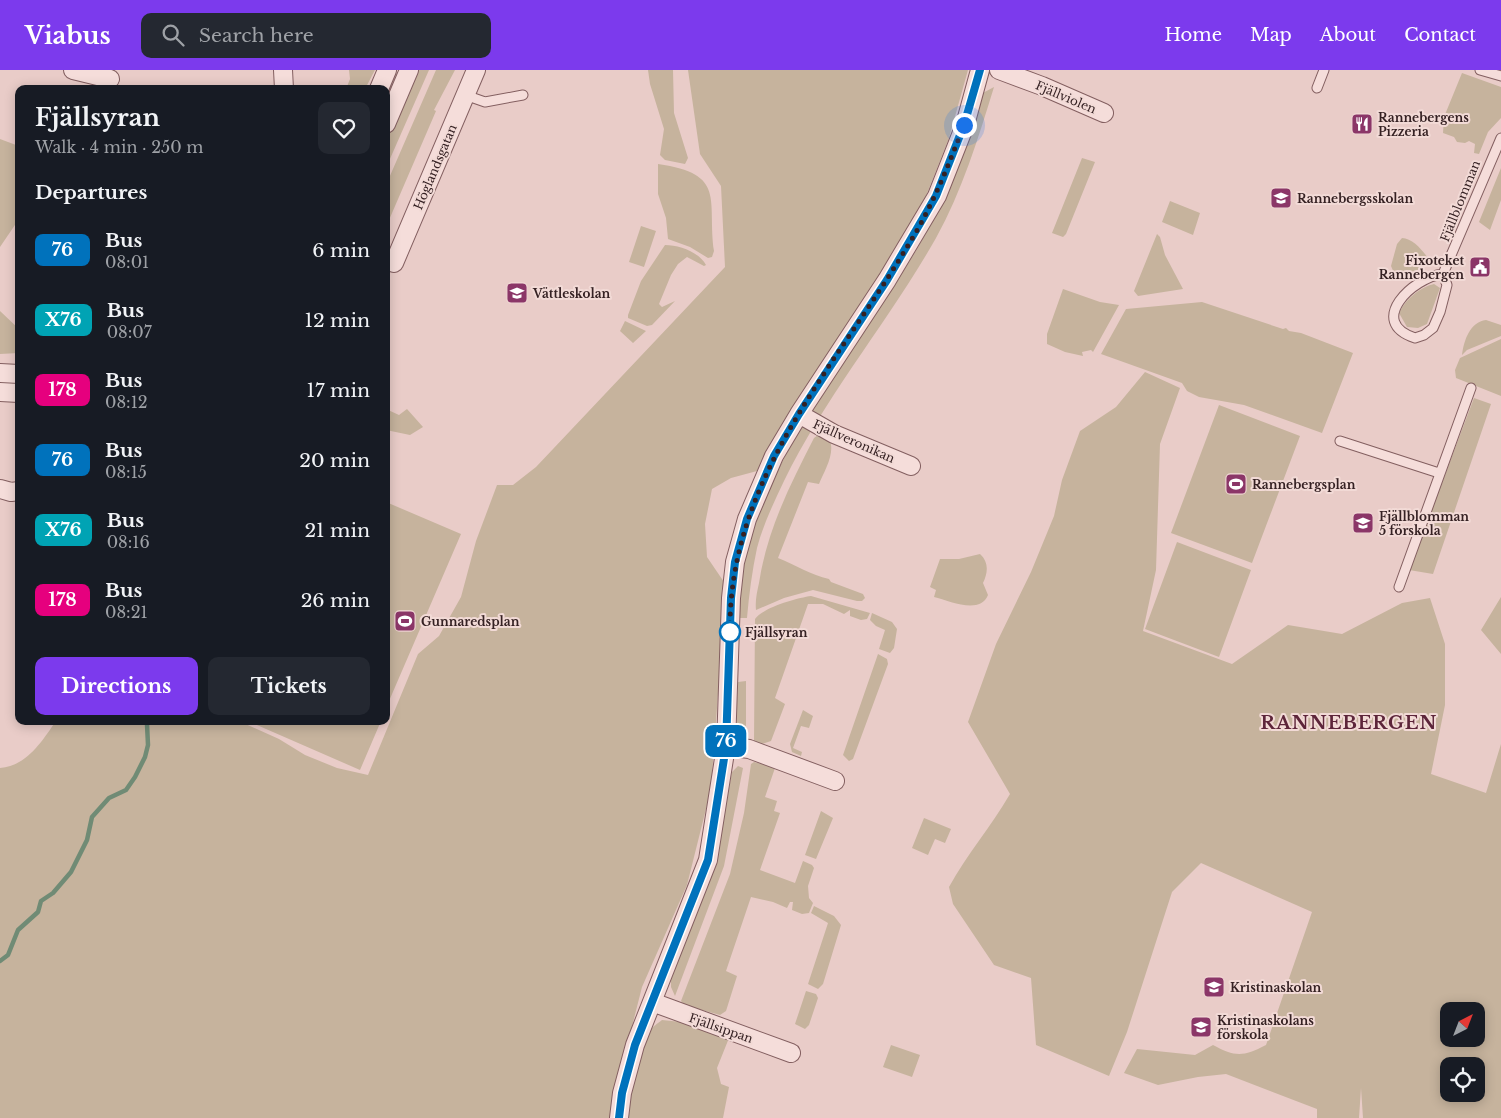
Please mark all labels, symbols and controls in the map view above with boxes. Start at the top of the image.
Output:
search box [141,13,491,58]
text: Viabus [25,21,111,50]
icon: search [159,21,187,49]
text: Search here [199,24,314,47]
text: Home [1164,24,1222,46]
text: Map [1250,24,1292,46]
text: About [1320,24,1376,46]
text: Contact [1404,24,1476,46]
street label: Fjällviolen [1033,78,1099,116]
button: heart [318,102,370,154]
text: Fjällsyran [35,103,160,132]
place label: Rannebergens Pizzeria [1378,110,1469,139]
restaurant icon: Rannebergens Pizzeria [1350,112,1374,136]
your location [952,113,977,138]
street label: Höglandsgatan [410,122,460,212]
text: Walk · 4 min · 250 m [35,137,203,157]
street label: Fjällblomman [1437,158,1483,244]
text: Departures [35,181,147,204]
school or university icon: Rannebergsskolan [1269,186,1293,210]
place label: Rannebergsskolan [1297,191,1413,206]
text: Bus [105,229,142,252]
text: 76 [52,239,73,261]
text: 6 min [312,239,370,262]
text: 08:01 [105,252,149,272]
place label: Fixoteket Rannebergen [1379,253,1464,282]
public building icon: Fixoteket Rannebergen [1468,255,1492,279]
school or university icon: Vättleskolan [505,281,529,305]
place label: Vättleskolan [532,286,611,301]
text: Bus [107,299,144,322]
text: X76 [45,309,82,331]
text: 12 min [304,309,370,332]
text: 08:07 [107,322,152,342]
text: Bus [105,369,142,392]
text: 178 [48,379,77,401]
text: 17 min [307,379,370,402]
text: 08:12 [105,392,148,412]
street label: Fjällveronikan [811,416,897,466]
text: Bus [105,439,142,462]
text: 76 [52,449,73,471]
text: 20 min [299,449,370,472]
text: 08:15 [105,462,147,482]
sports icon: Rannebergsplan [1224,472,1248,496]
place label: Rannebergsplan [1252,477,1356,492]
text: Bus [107,509,144,532]
place label: Fjällblomman 5 förskola [1379,509,1469,538]
school or university icon: Fjällblomman 5 förskola [1351,511,1375,535]
text: X76 [45,519,82,541]
text: 21 min [304,519,370,542]
text: 08:16 [107,532,150,552]
text: Bus [105,579,142,602]
text: 178 [48,589,77,611]
text: 26 min [301,589,370,612]
text: 08:21 [105,602,148,622]
sports icon: Gunnaredsplan [393,609,417,633]
place label: Gunnaredsplan [421,614,520,629]
marker: Fjällsyran [719,621,741,643]
place label: Fjällsyran [745,625,808,640]
button: Directions [35,657,198,715]
button: Tickets [208,657,370,715]
district label: RANNEBERGEN [1261,712,1437,734]
line badge: 76 [704,725,748,757]
text: 76 [715,730,737,752]
school or university icon: Kristinaskolan [1202,975,1226,999]
place label: Kristinaskolan [1230,980,1322,995]
north arrow [1440,1002,1485,1048]
map controls [1440,1002,1485,1102]
street label: Fjällsippan [687,1010,755,1046]
place label: Kristinaskolans förskola [1217,1013,1314,1042]
school or university icon: Kristinaskolans förskola [1189,1015,1213,1039]
button: locate [1440,1057,1485,1102]

